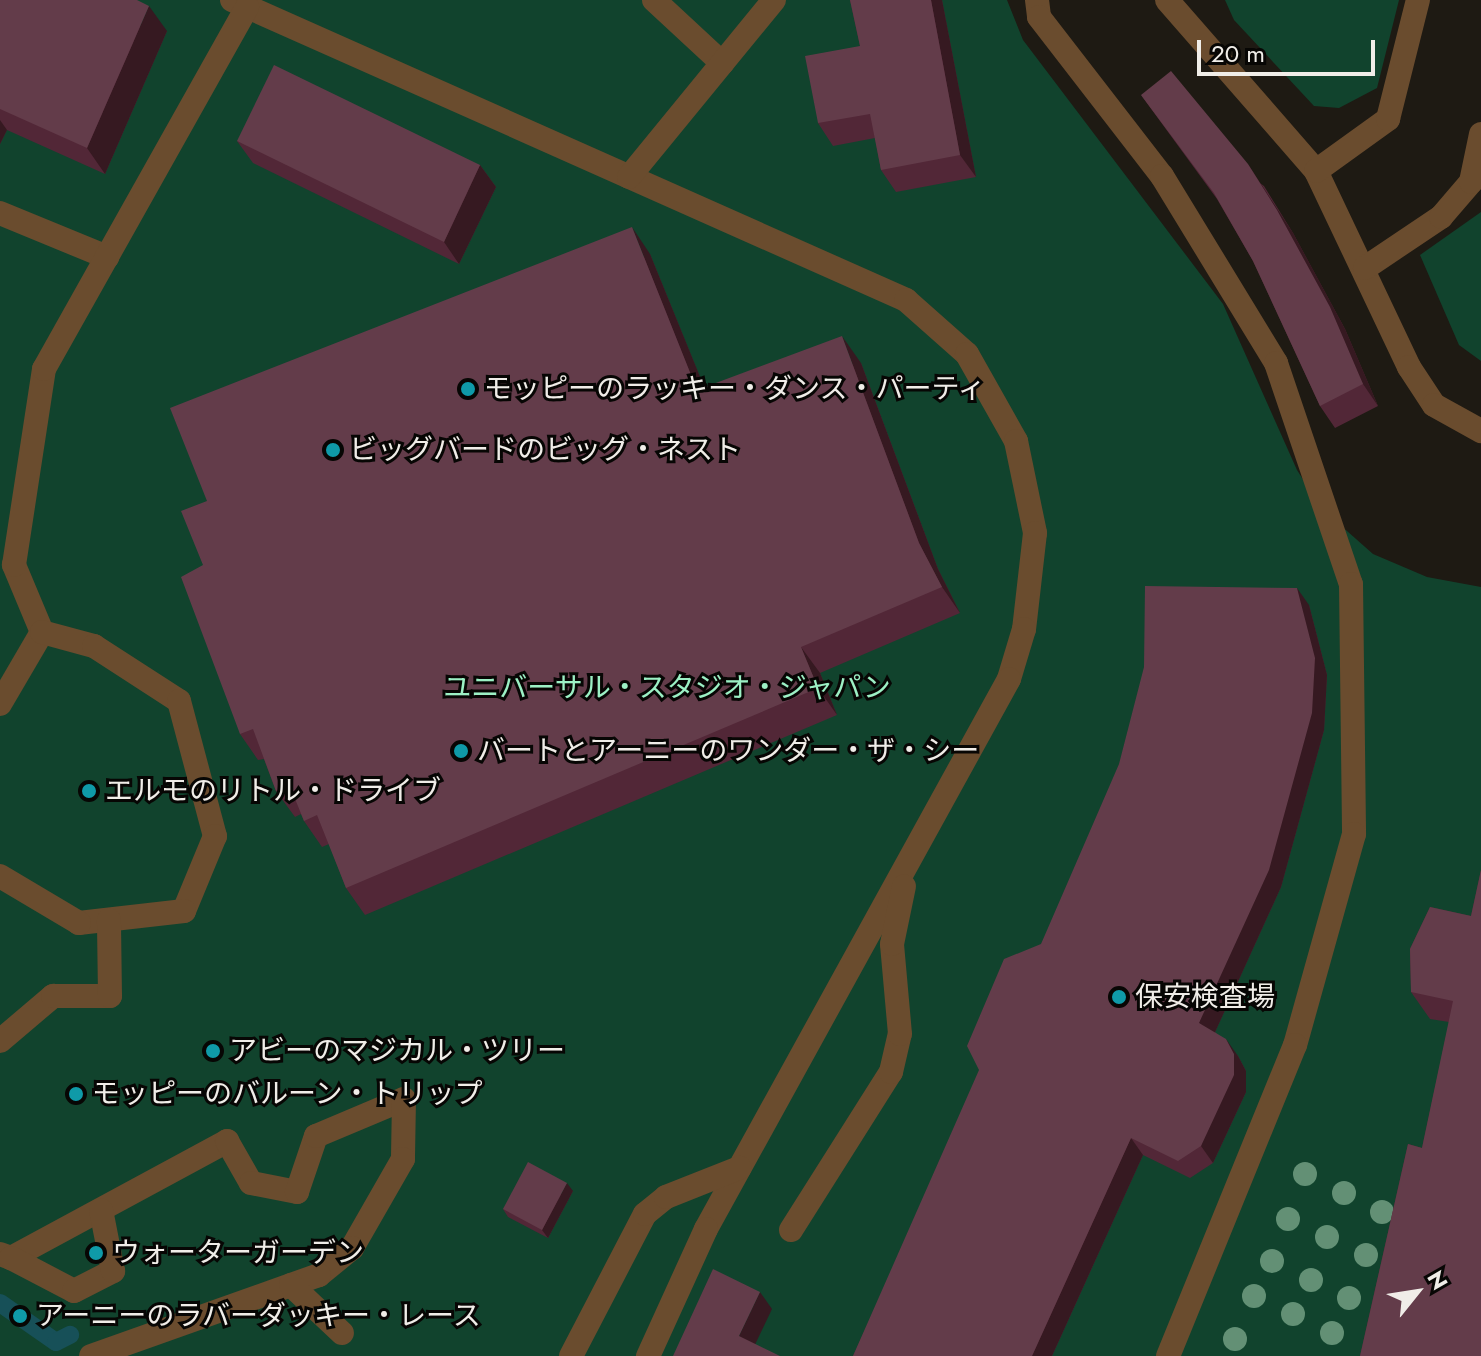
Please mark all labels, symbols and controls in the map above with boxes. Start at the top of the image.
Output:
scale bar [1201,24,1379,74]
text: 20 m [1211,36,1265,71]
place label: モッピーのラッキー・ダンス・パーティ [484,372,988,406]
marker: モッピーのラッキー・ダンス・パーティ [459,380,477,398]
place label: ビッグバードのビッグ・ネスト [349,433,741,467]
marker: ビッグバードのビッグ・ネスト [324,441,342,459]
park label: ユニバーサル・スタジオ・ジャパン [443,671,891,705]
place label: バートとアーニーのワンダー・ザ・シー [477,734,979,768]
marker: バートとアーニーのワンダー・ザ・シー [452,742,470,760]
place label: エルモのリトル・ドライブ [105,774,441,808]
marker: エルモのリトル・ドライブ [80,782,98,800]
place label: 保安検査場 [1135,980,1275,1014]
marker: 保安検査場 [1110,988,1128,1006]
place label: アビーのマジカル・ツリー [229,1034,565,1068]
marker: アビーのマジカル・ツリー [204,1042,222,1060]
place label: モッピーのバルーン・トリップ [92,1077,484,1111]
marker: モッピーのバルーン・トリップ [67,1085,85,1103]
place label: ウォーターガーデン [112,1236,364,1270]
marker: ウォーターガーデン [87,1244,105,1262]
north arrow [1377,1252,1457,1332]
text: N [1420,1264,1456,1296]
place label: アーニーのラバーダッキー・レース [36,1299,482,1333]
marker: アーニーのラバーダッキー・レース [11,1307,29,1325]

